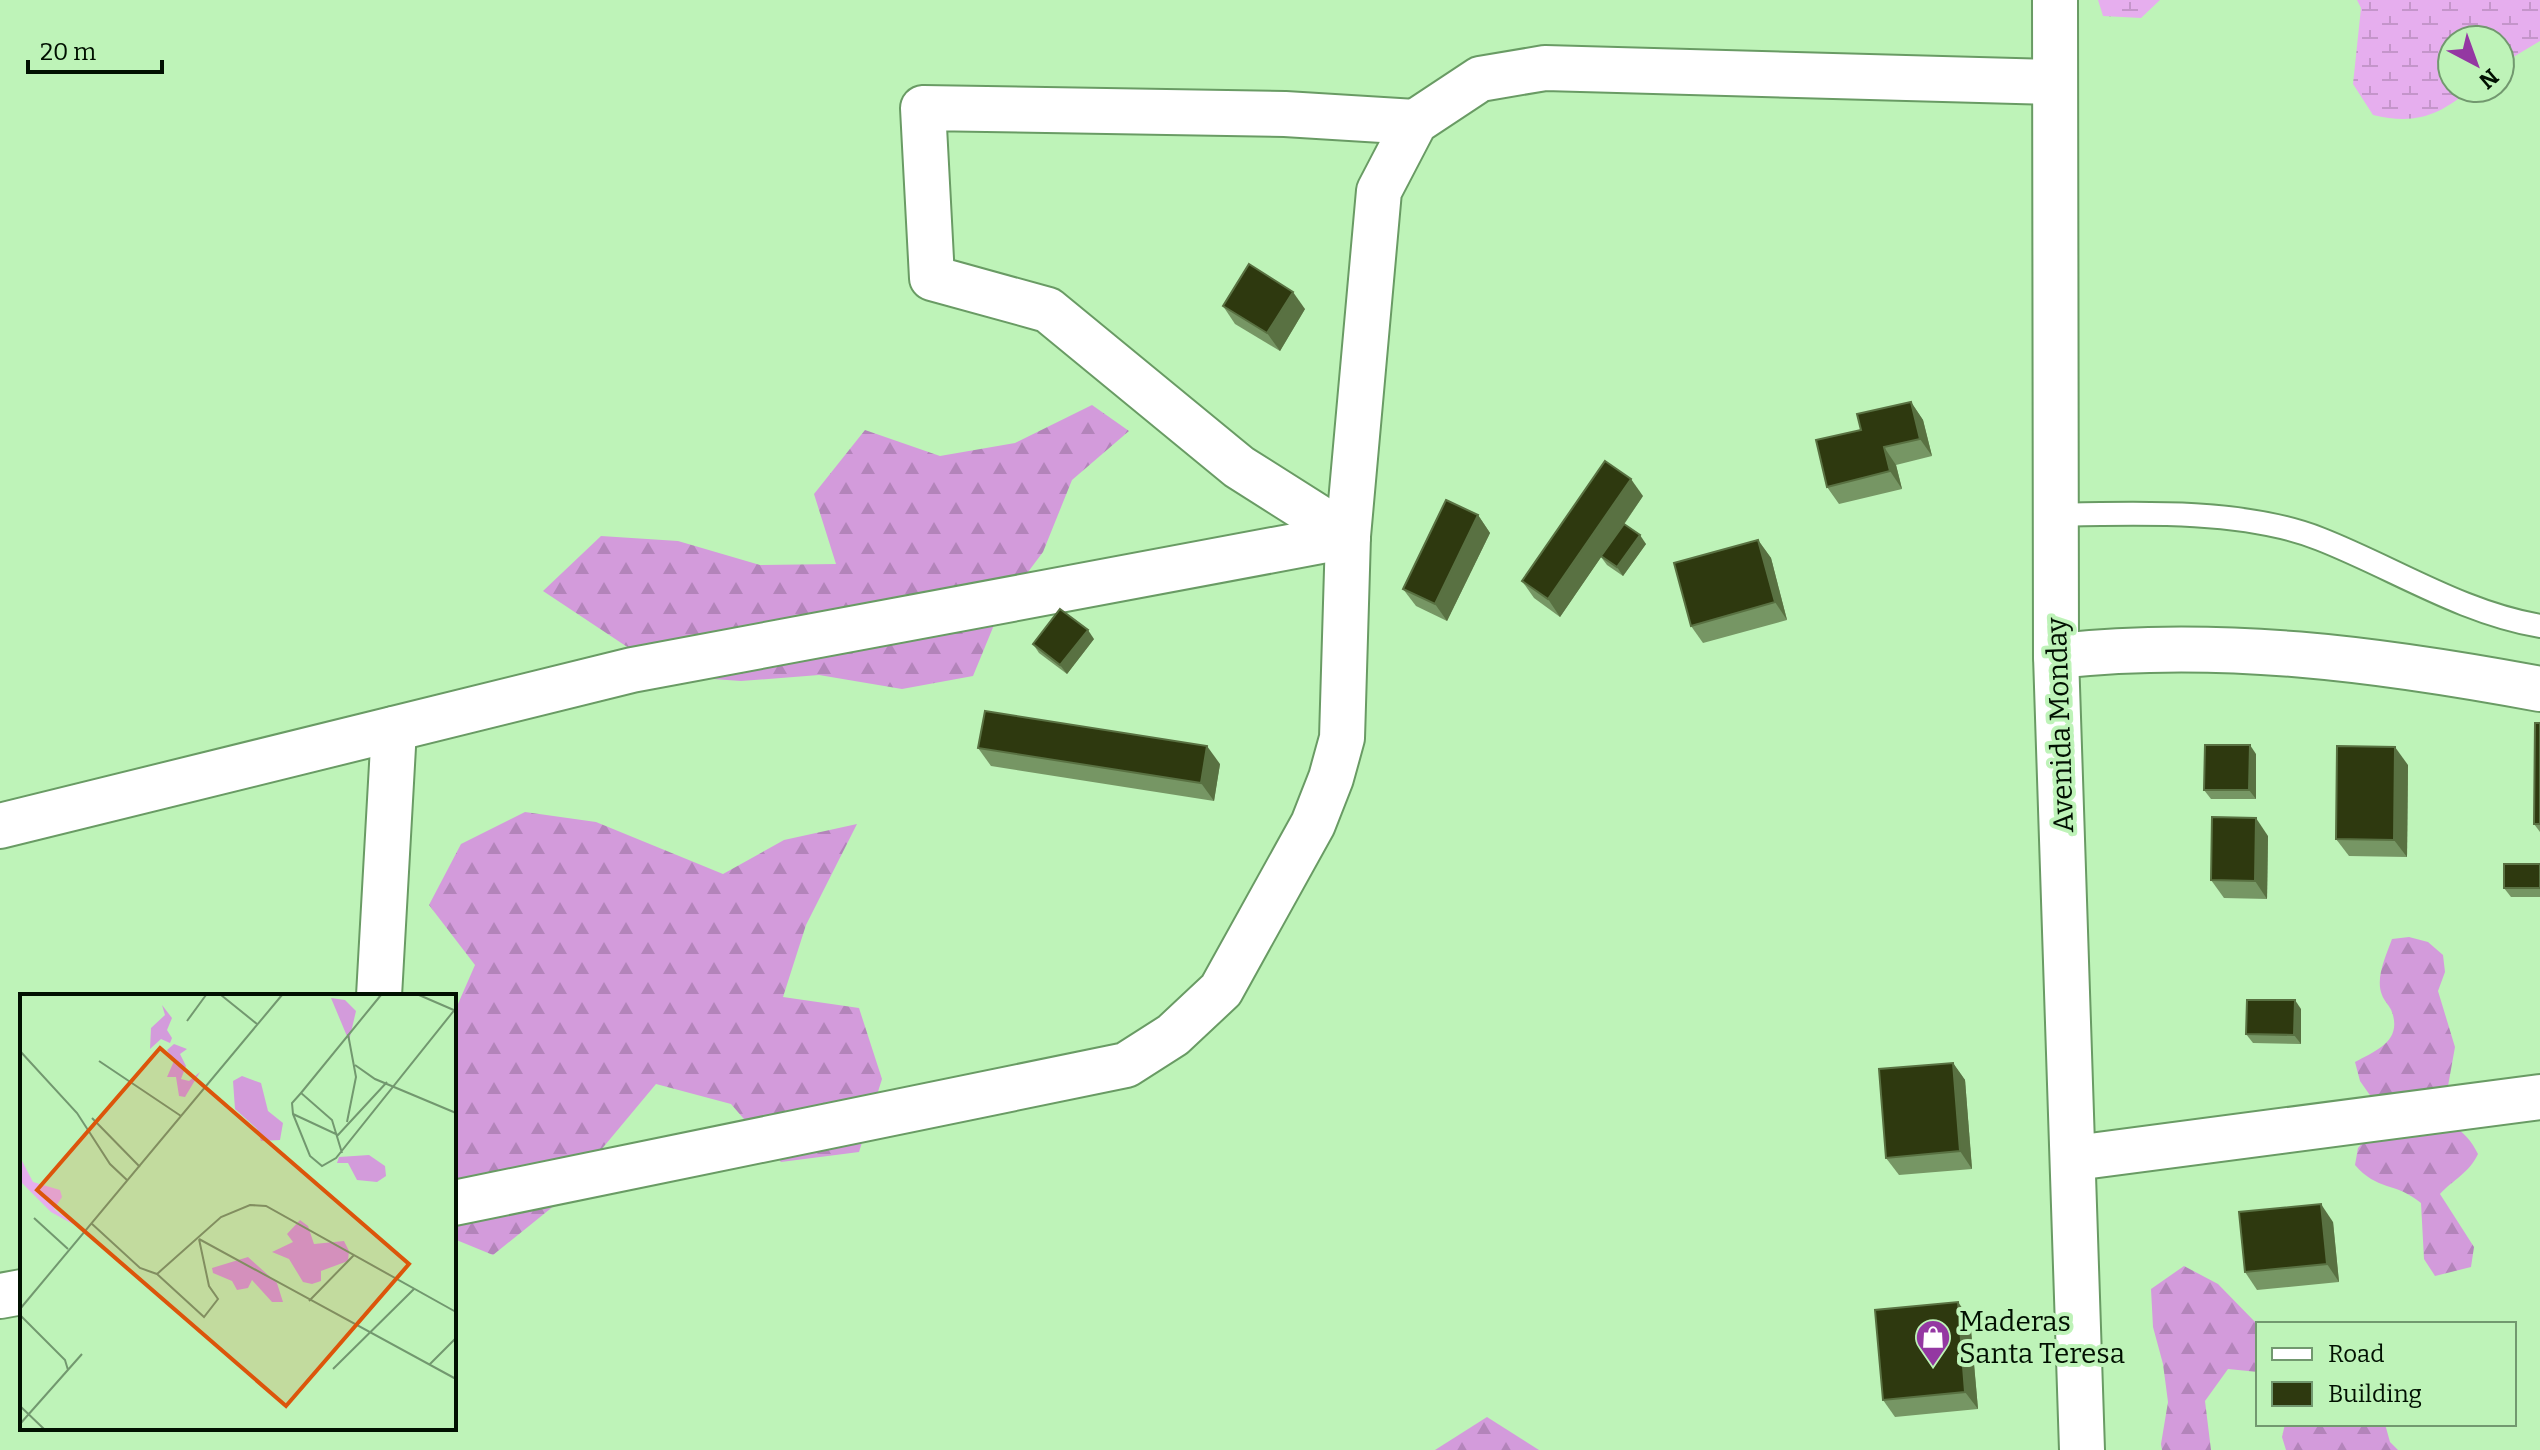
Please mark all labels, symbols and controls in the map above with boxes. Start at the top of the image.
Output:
scale bar [28,24,162,74]
north arrow [2436,24,2516,104]
text: 20 m [40,38,96,66]
text: N [2474,63,2504,94]
street label: Avenida Monday [2040,617,2080,833]
inset map [20,994,456,1430]
place label: Maderas Santa Teresa [1959,1305,2125,1370]
shop icon: Maderas Santa Teresa [1914,1318,1952,1368]
legend [2256,1322,2516,1426]
text: Road [2328,1340,2384,1368]
text: Building [2328,1380,2422,1408]

